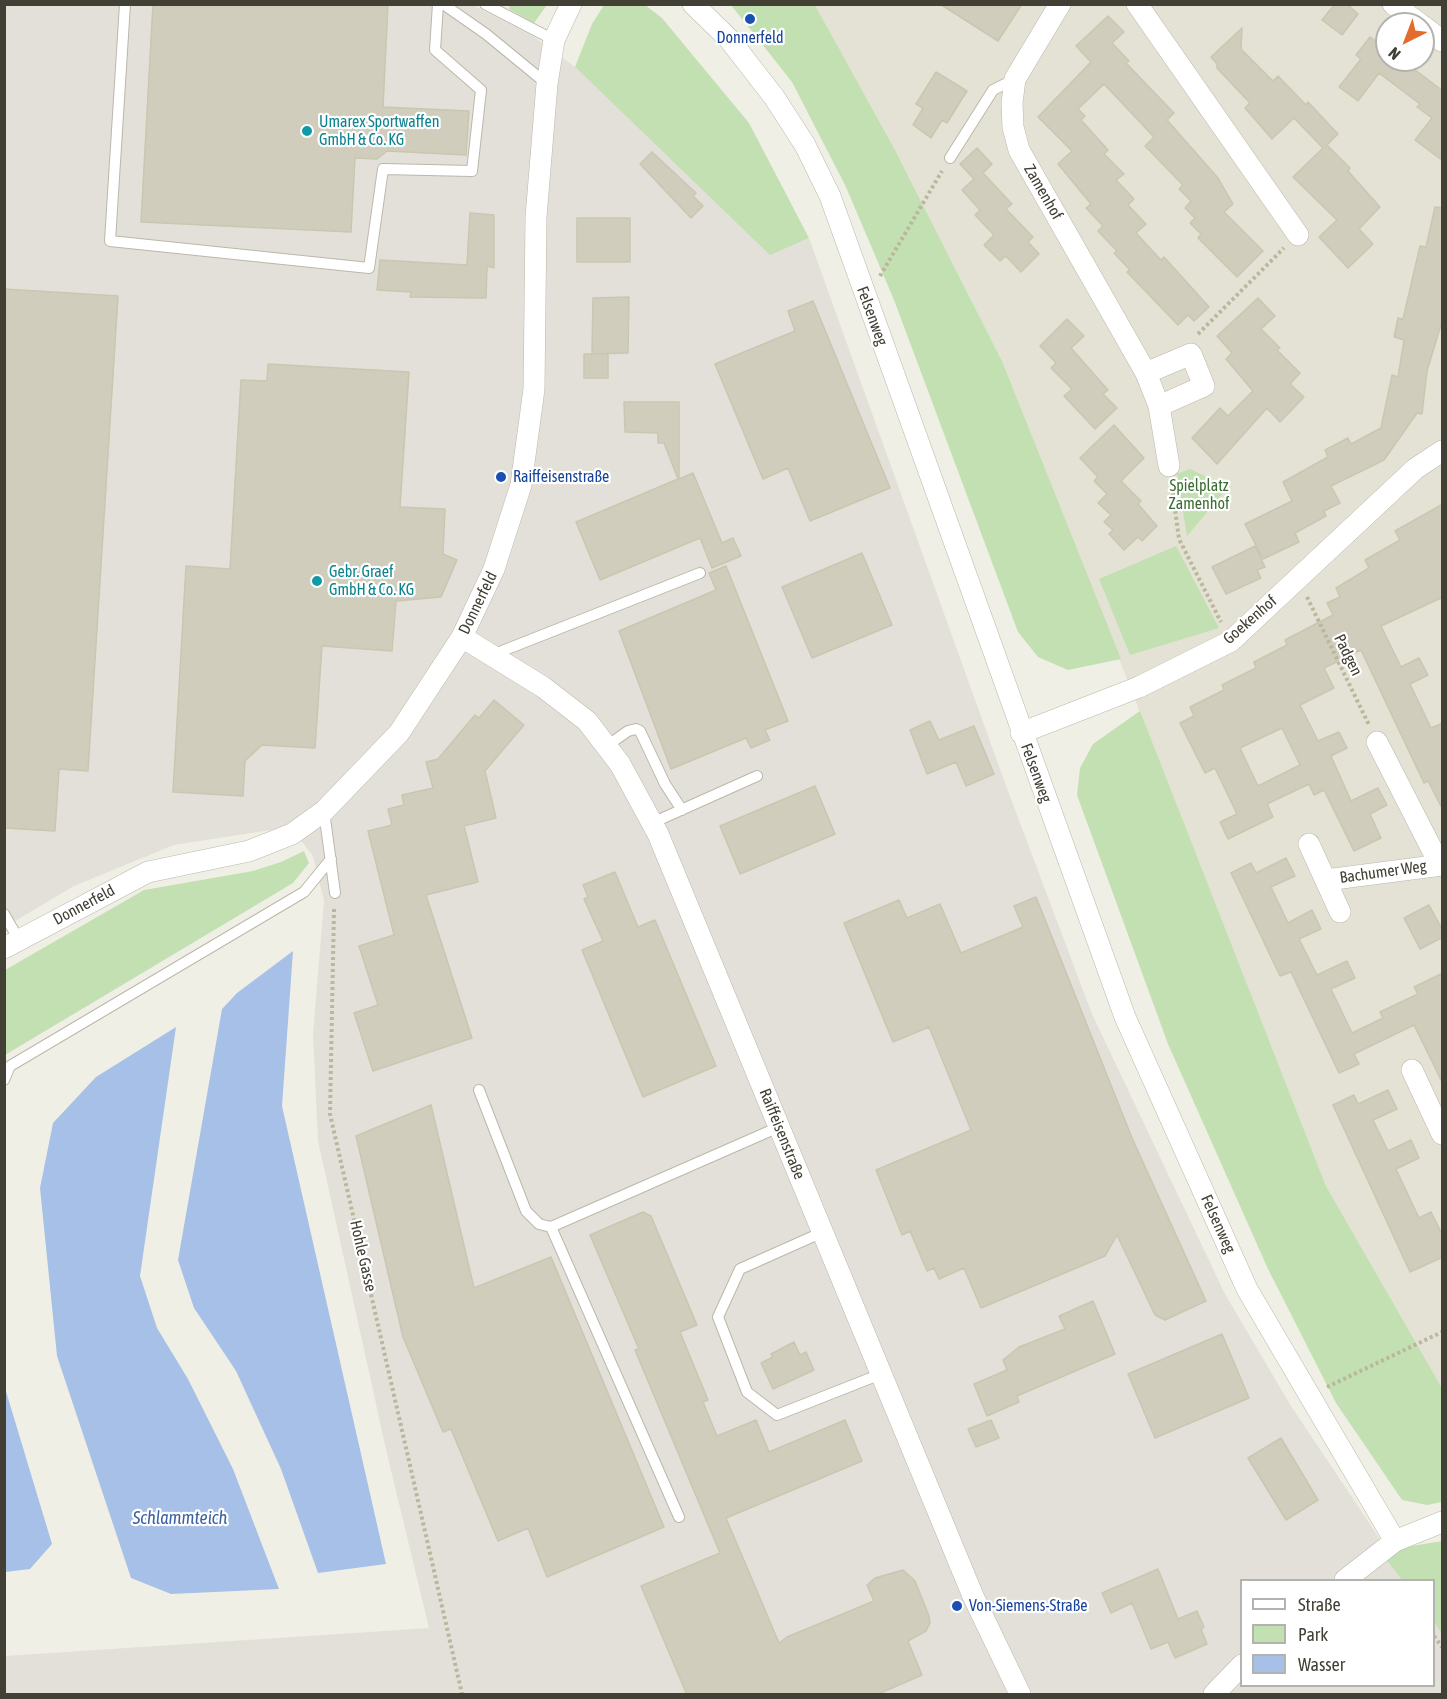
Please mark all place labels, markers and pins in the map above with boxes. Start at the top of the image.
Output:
marker: Donnerfeld [743,12,757,26]
place label: Donnerfeld [716,28,784,48]
place label: Umarex Sportwaffen GmbH & Co. KG [319,112,439,150]
marker: Umarex Sportwaffen GmbH & Co. KG [300,124,314,138]
place label: Raiffeisenstraße [513,467,609,487]
marker: Raiffeisenstraße [494,470,508,484]
place label: Gebr. Graef GmbH & Co. KG [329,562,414,600]
marker: Gebr. Graef GmbH & Co. KG [310,574,324,588]
place label: Von-Siemens-Straße [969,1596,1087,1616]
marker: Von-Siemens-Straße [950,1599,964,1613]

